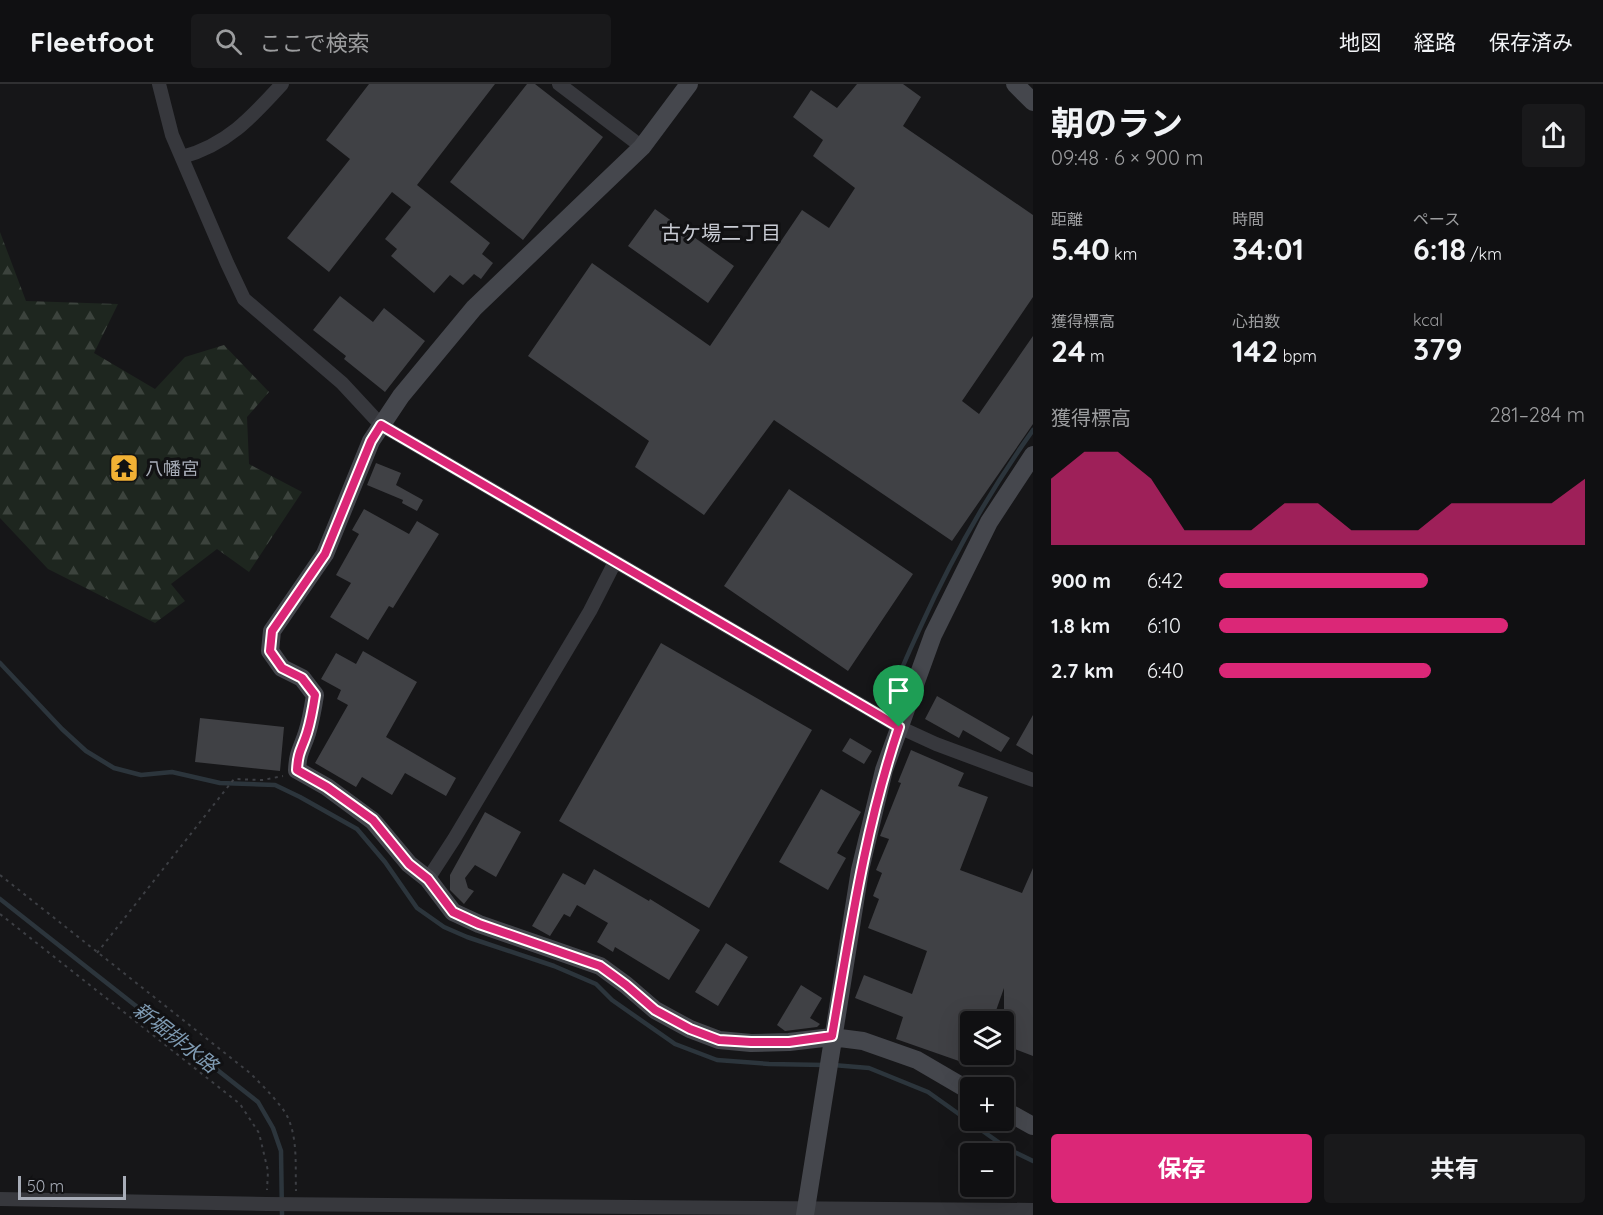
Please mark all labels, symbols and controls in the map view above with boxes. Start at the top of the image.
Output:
search box [191,14,611,68]
text: Fleetfoot [30,24,155,59]
icon: search [212,25,245,58]
text: ここで検索 [260,29,370,57]
text: 地図 [1339,29,1381,55]
text: 経路 [1414,29,1456,55]
text: 保存済み [1489,29,1573,55]
text: 朝のラン [1051,102,1183,143]
button: share [1522,104,1585,167]
text: 09:48 · 6 × 900 m [1051,145,1204,170]
text: 距離 [1051,209,1083,229]
text: 時間 [1232,209,1264,229]
text: ペース [1413,209,1460,229]
district label: 古ケ場二丁目 [661,220,781,245]
text: 5.40 [1051,230,1110,268]
text: 34:01 [1232,230,1304,268]
text: 6:18 [1413,230,1466,268]
text: km [1110,244,1137,264]
text: /km [1466,244,1502,264]
text: kcal [1413,310,1443,330]
text: 獲得標高 [1051,311,1115,331]
text: 心拍数 [1232,311,1280,331]
text: 379 [1413,330,1463,368]
text: 24 [1051,332,1086,370]
text: 142 [1232,332,1278,370]
text: m [1086,346,1105,366]
text: bpm [1278,346,1317,366]
text: 281–284 m [1489,402,1585,427]
text: 獲得標高 [1051,405,1131,430]
temple icon: 八幡宮 [108,452,140,484]
place label: 八幡宮 [145,457,199,480]
text: 900 m [1051,568,1111,593]
text: 6:42 [1147,568,1183,593]
text: 1.8 km [1051,613,1110,638]
text: 6:10 [1147,613,1181,638]
text: 2.7 km [1051,658,1114,683]
text: 6:40 [1147,658,1184,683]
pin [873,665,924,727]
icon: arrive [882,674,915,707]
water label: 新堀排水路 [129,996,225,1079]
map controls [960,1011,1014,1197]
button: layers [960,1011,1014,1065]
button: + [960,1077,1014,1131]
button: 保存 [1051,1134,1312,1203]
button: 共有 [1324,1134,1585,1203]
button: − [960,1143,1014,1197]
scale bar [18,1173,126,1200]
text: 50 m [27,1176,64,1196]

